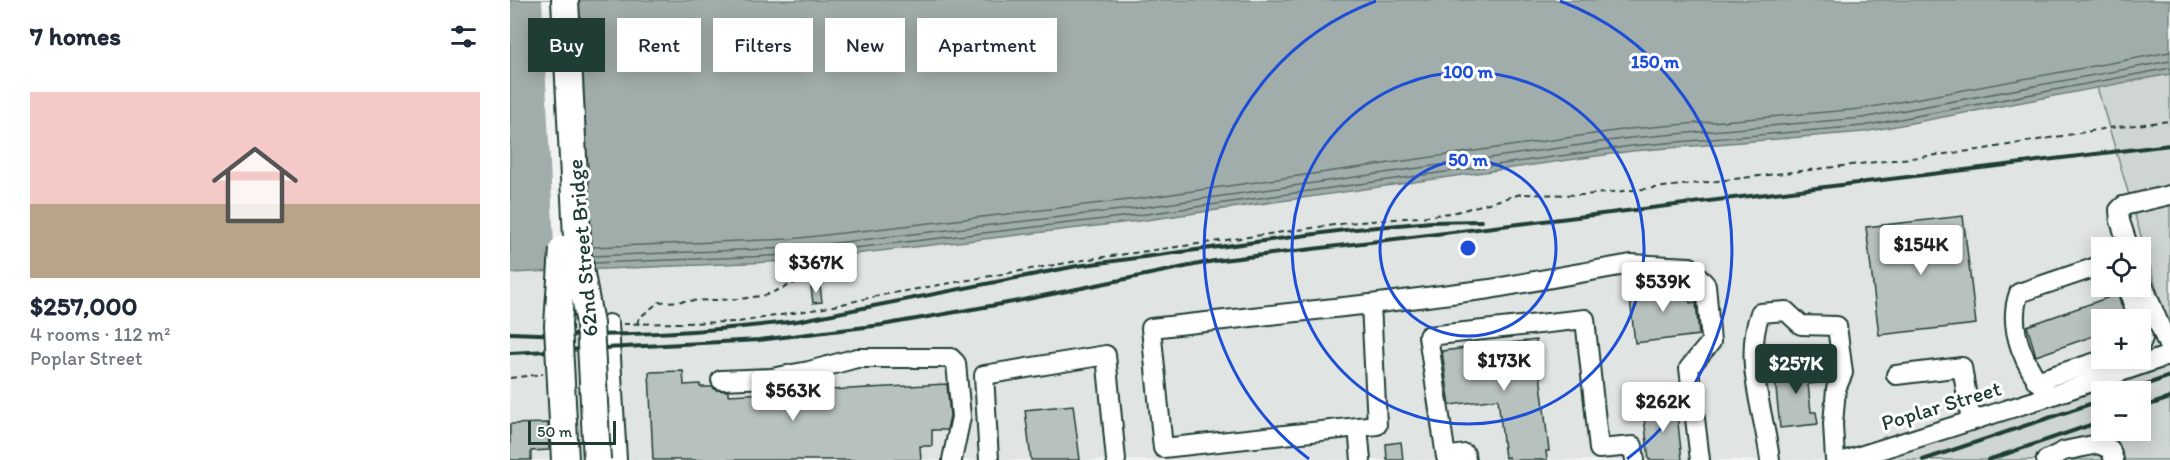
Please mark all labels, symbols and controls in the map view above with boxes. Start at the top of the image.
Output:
chip: Buy [528,18,605,72]
chip: Rent [617,18,701,72]
chip: Filters [713,18,813,72]
chip: New [825,18,905,72]
chip: Apartment [917,18,1057,72]
text: 7 homes [30,20,121,52]
icon: filters [447,20,480,53]
text: 150 m [1631,51,1680,73]
text: 100 m [1443,61,1494,83]
icon: home [201,131,309,239]
text: 50 m [1448,149,1489,171]
street label: 62nd Street Bridge [561,158,604,338]
pin: $154K [1879,225,1963,276]
text: $154K [1894,232,1948,256]
map controls [2091,237,2151,441]
button: locate [2091,237,2151,297]
centre of rings [1458,238,1478,258]
pin: $367K [774,243,858,294]
text: $367K [789,250,843,274]
pin: $539K [1621,262,1705,313]
text: $539K [1636,269,1690,293]
text: $257,000 [30,290,138,322]
button: + [2091,309,2151,369]
text: 4 rooms · 112 m² [30,322,170,346]
pin: $173K [1462,341,1546,392]
pin: $257K [1754,344,1838,395]
text: Poplar Street [30,346,143,370]
text: $173K [1477,348,1531,372]
text: $257K [1769,351,1823,375]
pin: $563K [751,371,835,422]
street label: Poplar Street [1878,374,2004,436]
text: $563K [766,378,820,402]
button: − [2091,381,2151,441]
pin: $262K [1621,382,1705,433]
text: $262K [1636,389,1690,413]
scale bar [528,418,616,446]
text: 50 m [537,422,572,441]

